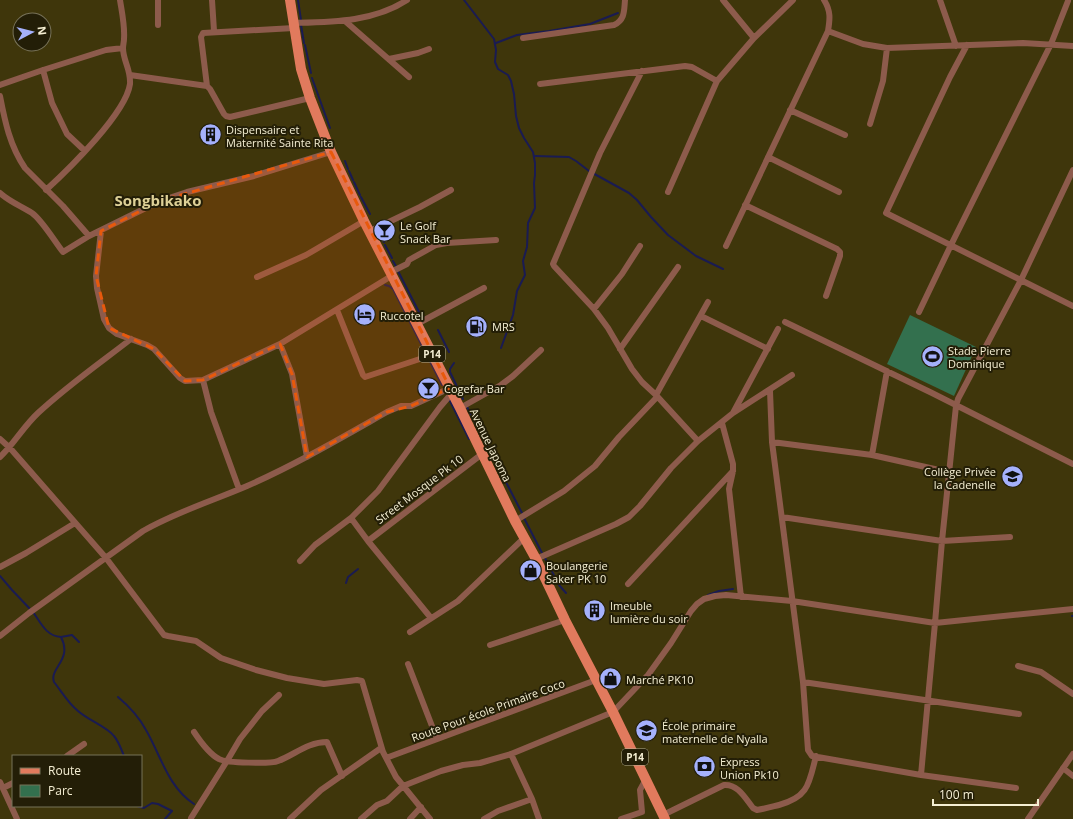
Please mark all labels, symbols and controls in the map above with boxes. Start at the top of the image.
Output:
north arrow [12,12,52,52]
text: N [34,25,50,36]
building icon: Dispensaire et Maternité Sainte Rita [197,122,223,148]
place label: Dispensaire et Maternité Sainte Rita [226,122,333,150]
district label: Songbikako [115,190,201,210]
bar icon: Le Golf Snack Bar [372,218,398,244]
place label: Le Golf Snack Bar [400,218,451,246]
hotel icon: Ruccotel [351,302,377,328]
place label: Ruccotel [380,308,424,323]
fuel station icon: MRS [464,313,490,339]
place label: MRS [492,319,515,334]
sports icon: Stade Pierre Dominique [919,343,945,369]
place label: Stade Pierre Dominique [948,343,1011,371]
road number: P14 [419,346,445,362]
bar icon: Cogefar Bar [416,375,442,401]
place label: Cogefar Bar [444,381,505,396]
street label: Avenue Japoma [467,406,515,484]
street label: Street Mosque Pk 10 [372,451,466,527]
place label: Collège Privée la Cadenelle [924,464,996,492]
school or university icon: Collège Privée la Cadenelle [999,464,1025,490]
shop icon: Boulangerie Saker PK 10 [517,558,543,584]
place label: Boulangerie Saker PK 10 [546,558,608,586]
building icon: Imeuble lumière du soir [581,598,607,624]
place label: Imeuble lumière du soir [610,598,688,626]
shop icon: Marché PK10 [597,666,623,692]
place label: Marché PK10 [626,672,693,687]
street label: Route Pour école Primaire Coco [409,675,567,745]
school or university icon: École primaire maternelle de Nyalla [633,718,659,744]
place label: École primaire maternelle de Nyalla [662,718,768,746]
road number: P14 [622,749,648,765]
bank icon: Express Union Pk10 [692,754,718,780]
place label: Express Union Pk10 [720,754,779,782]
legend [12,755,142,807]
text: Route [48,762,81,779]
scale bar [933,781,1038,807]
text: Parc [48,782,73,799]
text: 100 m [939,786,974,803]

